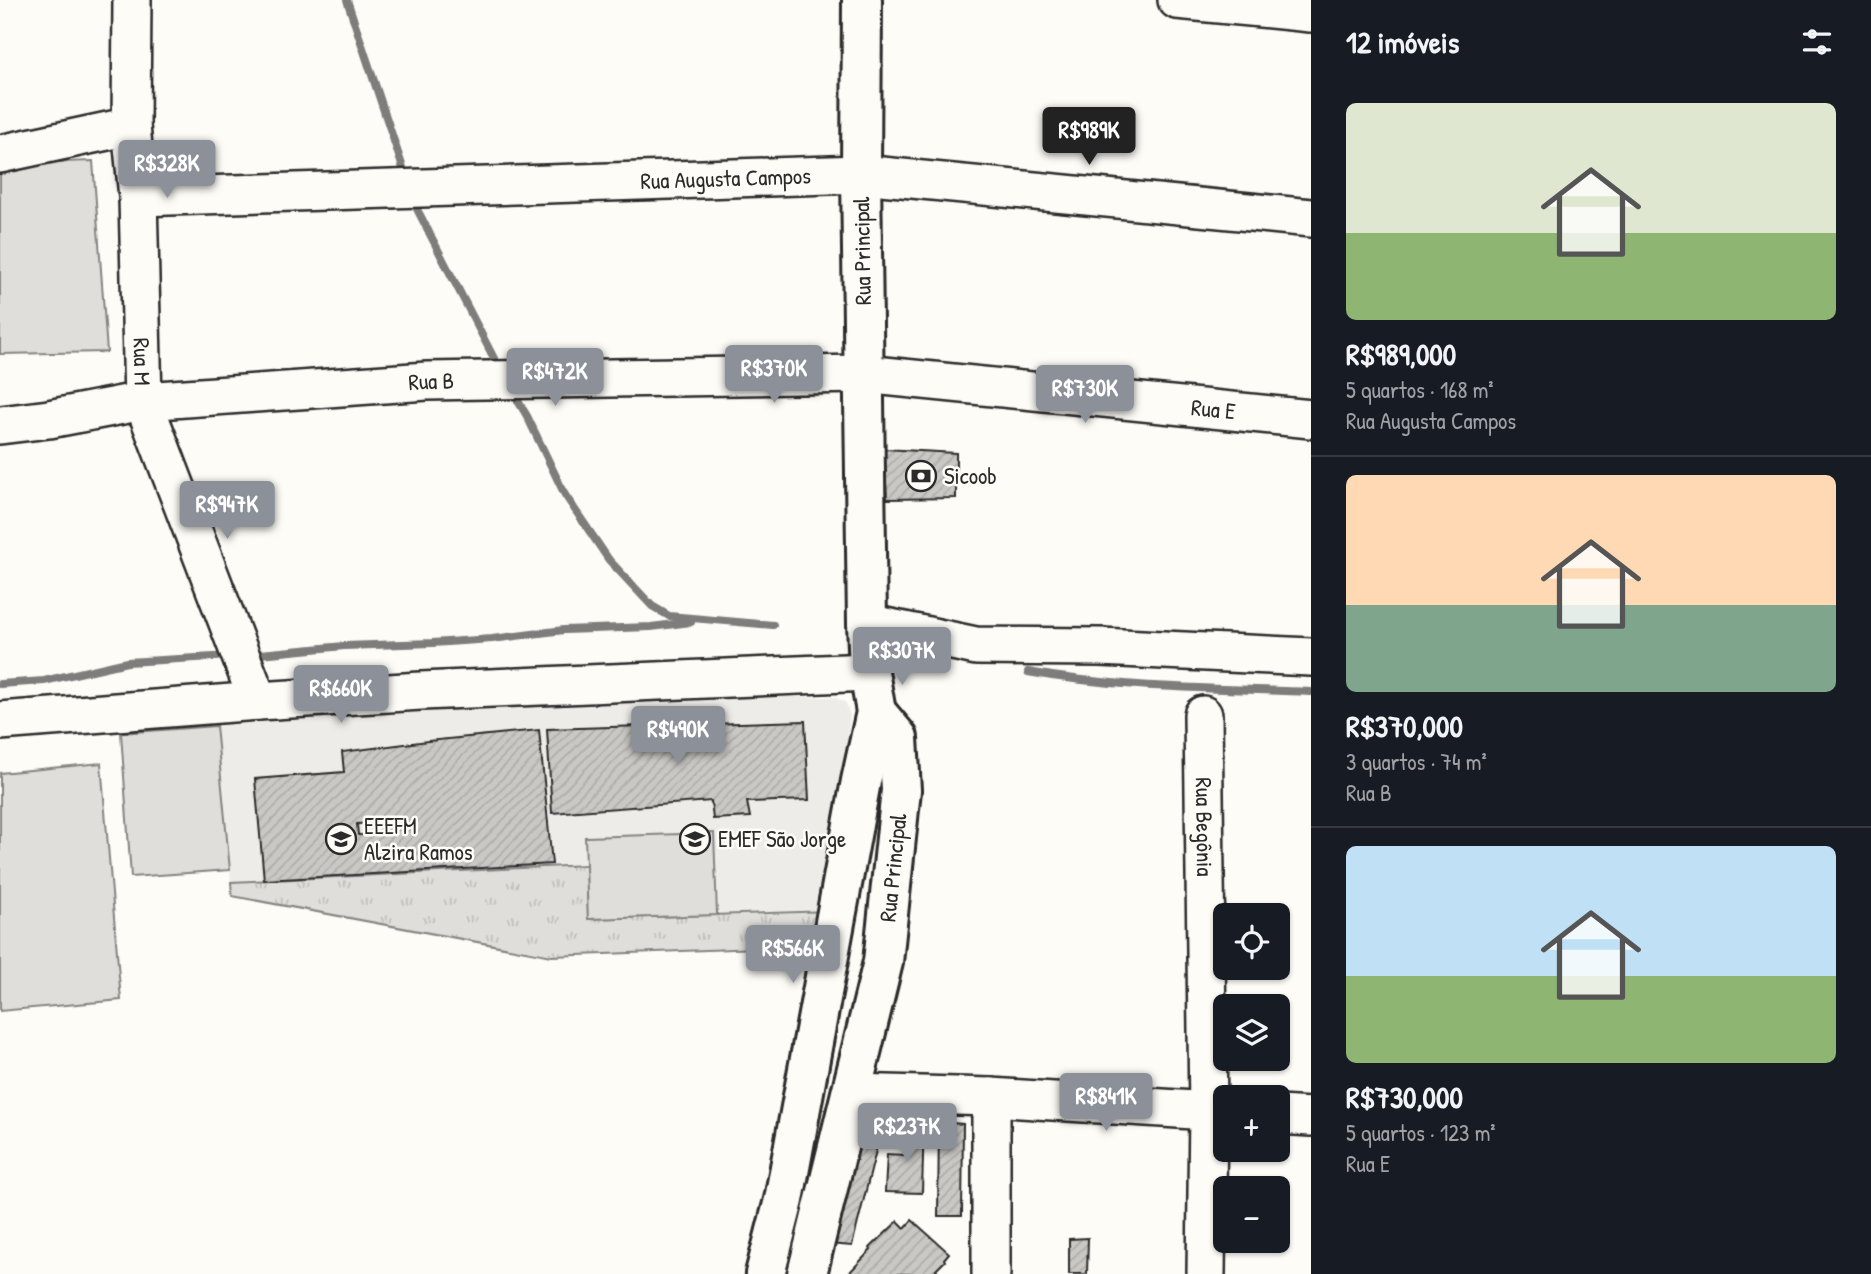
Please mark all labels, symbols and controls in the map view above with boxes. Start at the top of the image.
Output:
text: 12 imóveis [1346,22,1459,62]
icon: filters [1798,23,1836,61]
pin: R$989K [1032,108,1146,167]
text: R$989K [1059,114,1119,145]
pin: R$328K [110,140,224,200]
text: R$328K [134,147,200,178]
icon: home [1528,149,1654,275]
street label: Rua Augusta Campos [640,160,811,196]
street label: Rua Principal [845,196,878,306]
text: R$989,000 [1346,334,1456,374]
street label: Rua M [126,337,159,386]
pin: R$370K [717,346,831,405]
pin: R$472K [498,348,612,408]
text: R$370K [741,352,807,383]
text: R$472K [523,355,587,386]
street label: Rua B [407,365,454,397]
pin: R$730K [1028,366,1142,425]
text: R$730K [1052,372,1118,403]
text: 5 quartos · 168 m² [1346,374,1494,405]
street label: Rua E [1190,391,1237,426]
text: Rua Augusta Campos [1346,405,1516,436]
bank icon: Sicoob [904,459,938,493]
place label: Sicoob [944,460,997,491]
pin: R$947K [170,482,284,541]
text: R$947K [196,488,258,519]
icon: home [1528,521,1654,647]
pin: R$307K [845,628,959,687]
text: R$307K [869,634,935,665]
pin: R$660K [284,666,398,725]
text: R$660K [310,672,372,703]
pin: R$490K [621,706,735,766]
text: R$370,000 [1346,706,1463,746]
text: R$490K [647,713,709,744]
text: 3 quartos · 74 m² [1346,746,1487,777]
street label: Rua Begônia [1189,777,1221,877]
text: Rua B [1346,777,1392,808]
place label: EEEFM Alzira Ramos [364,810,473,867]
street label: Rua Principal [871,811,914,923]
school or university icon: EEEFM Alzira Ramos [324,822,358,856]
school or university icon: EMEF São Jorge [678,822,712,856]
place label: EMEF São Jorge [718,823,846,854]
icon: home [1528,892,1654,1018]
map controls [1213,903,1290,1253]
button: locate [1213,903,1290,980]
pin: R$566K [736,926,850,985]
text: R$566K [762,932,824,963]
button: layers [1213,994,1290,1071]
pin: R$841K [1049,1074,1163,1133]
text: R$730,000 [1346,1077,1463,1117]
text: R$841K [1075,1080,1137,1111]
button: + [1213,1085,1290,1162]
pin: R$237K [850,1104,964,1163]
text: R$237K [874,1110,940,1141]
text: 5 quartos · 123 m² [1346,1117,1496,1148]
text: Rua E [1346,1148,1390,1179]
button: − [1213,1176,1290,1253]

